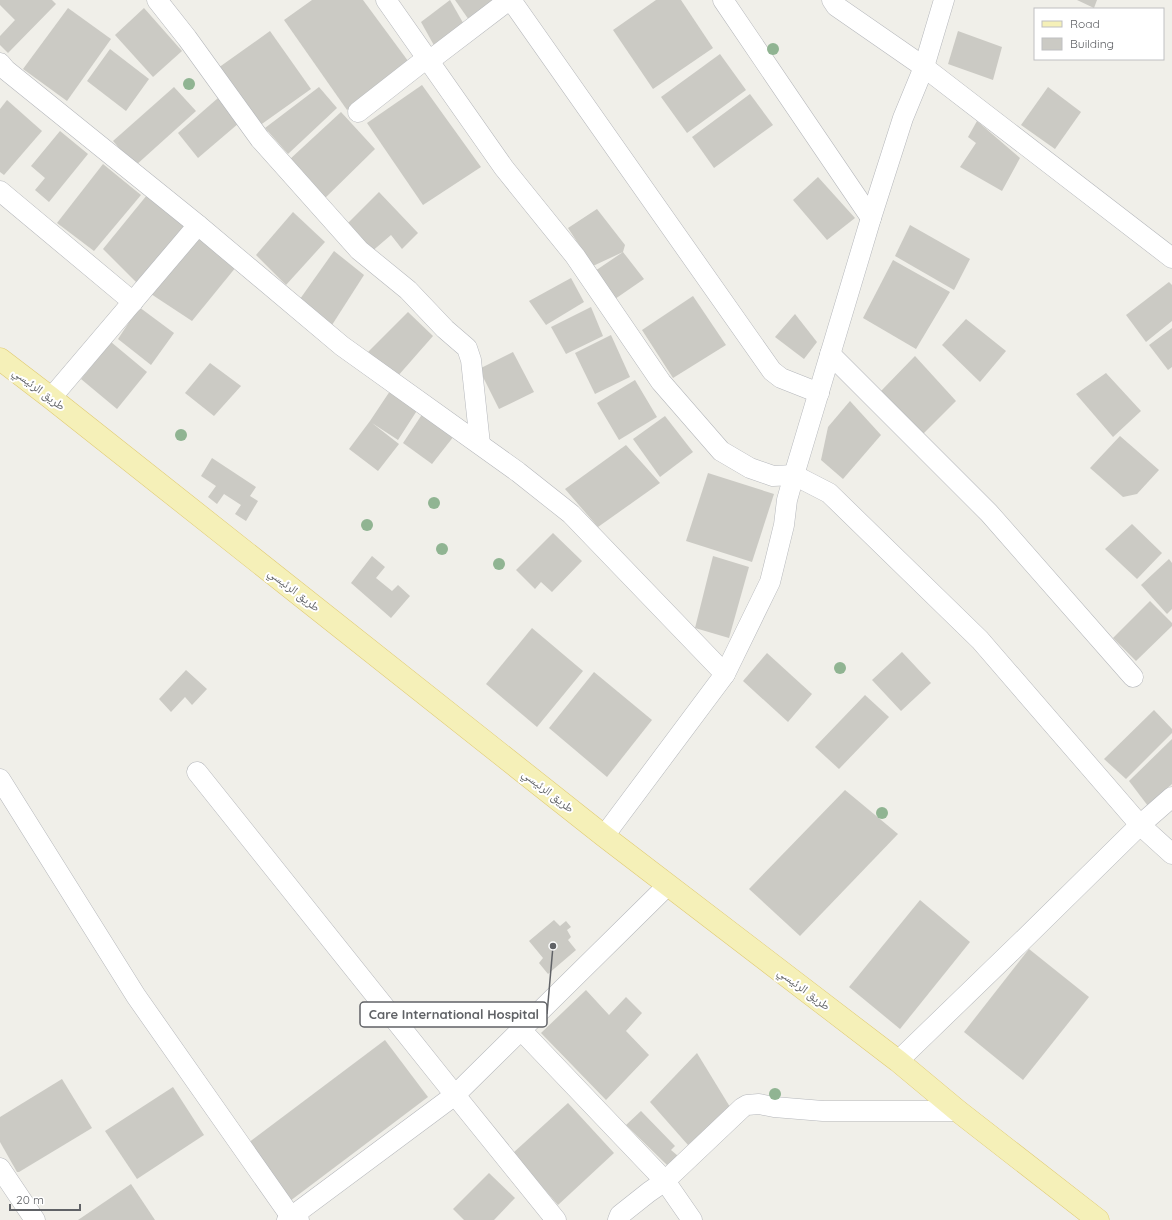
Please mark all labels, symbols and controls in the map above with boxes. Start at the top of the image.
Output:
legend [1034,8,1164,60]
text: Road [1070,16,1100,31]
text: Building [1070,36,1114,51]
street label: طريق الرئيسي [8,364,69,416]
street label: طريق الرئيسي [263,565,323,617]
street label: طريق الرئيسي [517,766,577,818]
street label: طريق الرئيسي [773,964,834,1016]
callout: Care International Hospital [360,1002,547,1027]
text: Care International Hospital [369,1006,539,1022]
scale bar [10,1186,80,1212]
text: 20 m [16,1192,44,1207]

